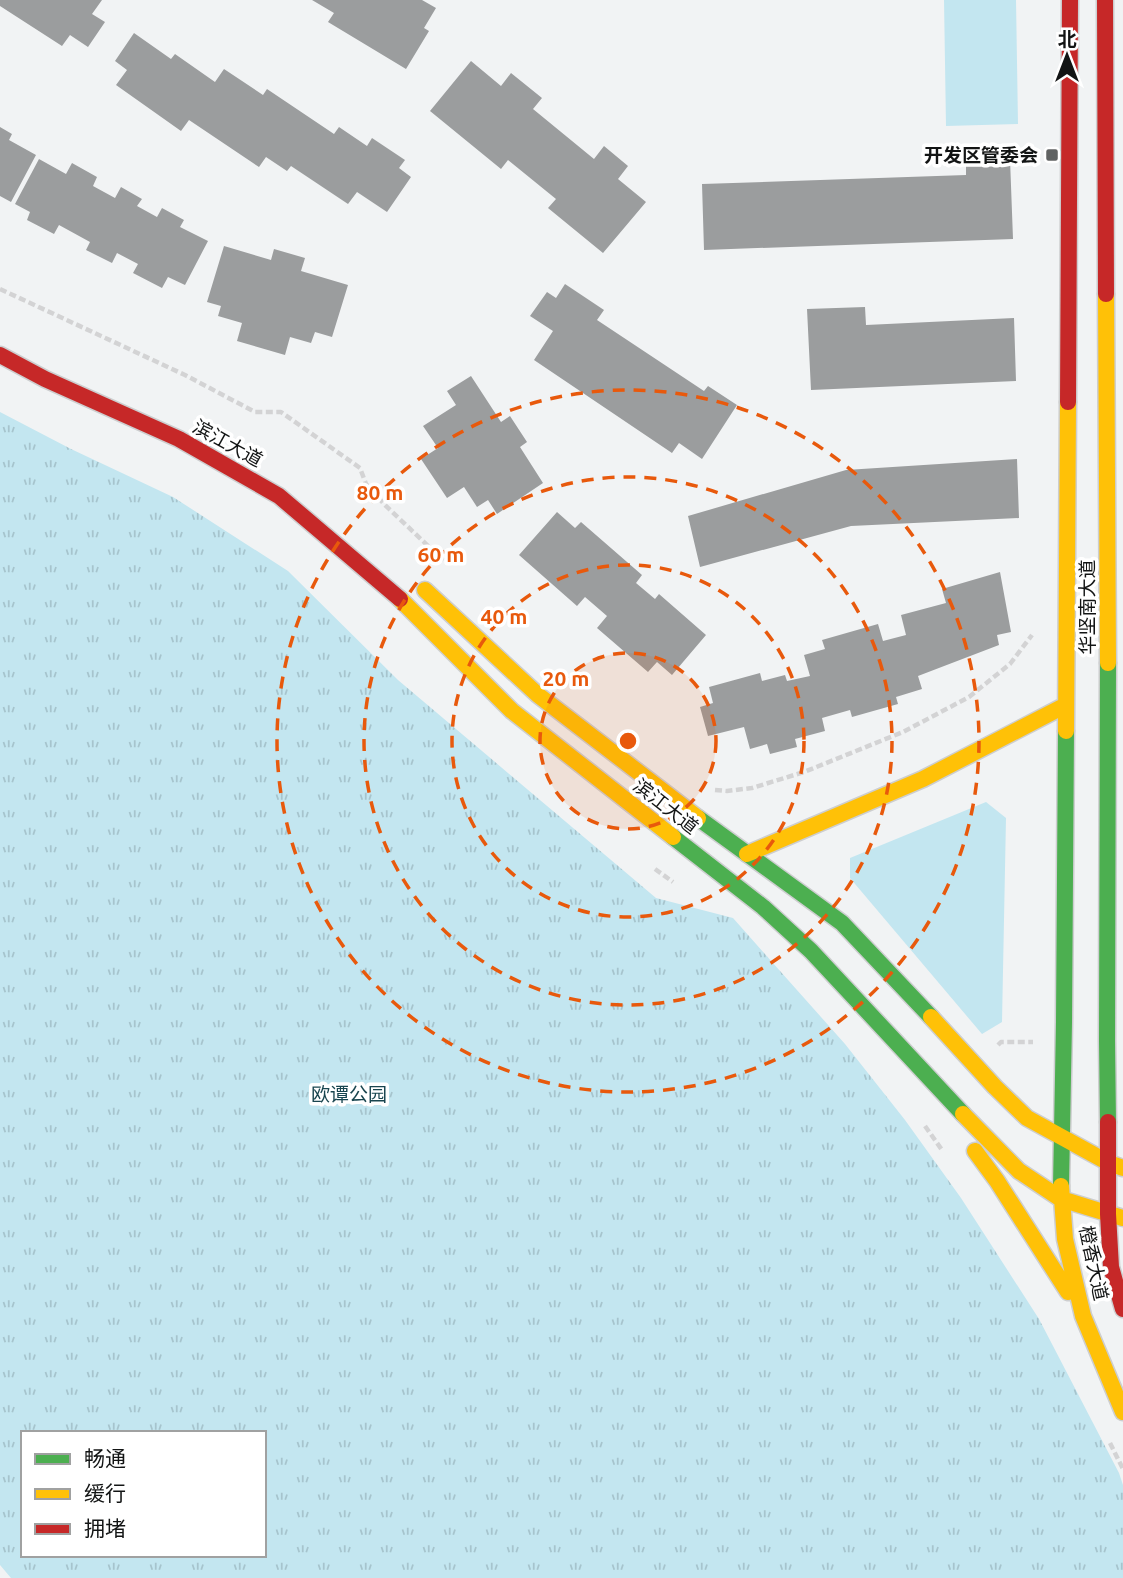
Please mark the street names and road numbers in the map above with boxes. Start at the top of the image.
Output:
street label: 滨江大道 [189,415,267,471]
street label: 华坚南大道 [1076,559,1098,655]
street label: 滨江大道 [629,774,703,838]
street label: 橙香大道 [1075,1224,1113,1302]

